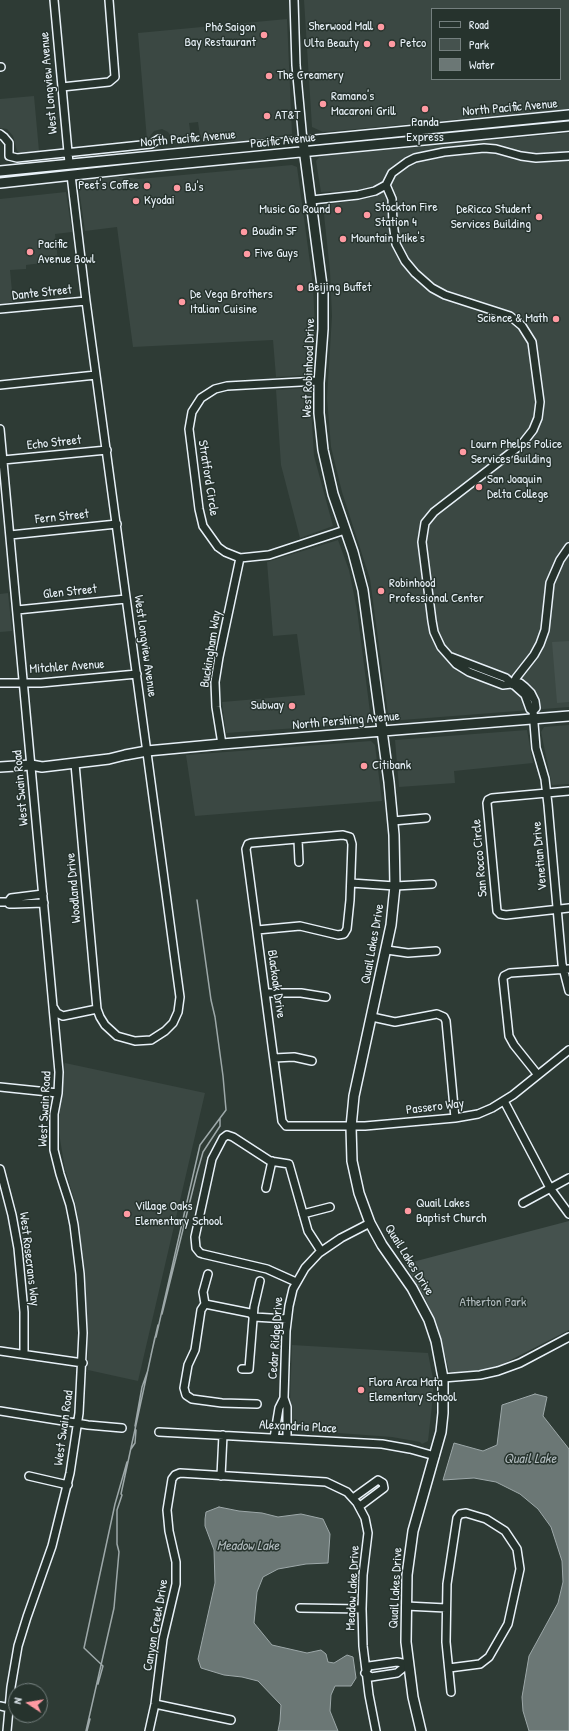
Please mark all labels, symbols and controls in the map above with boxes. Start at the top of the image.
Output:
legend [431,8,561,80]
text: Road [469,16,489,33]
place label: Sherwood Mall [308,19,373,35]
place label: Phở Saigon Bay Restaurant [185,20,256,51]
marker: Sherwood Mall [376,22,386,32]
marker: Phở Saigon Bay Restaurant [259,30,269,40]
street label: West Longview Avenue [37,31,61,135]
place label: Ulta Beauty [304,36,359,52]
place label: Petco [400,36,426,52]
text: Park [469,36,489,53]
marker: Ulta Beauty [362,39,372,49]
marker: Petco [387,39,397,49]
text: Water [469,56,495,73]
place label: The Creamery [277,68,344,84]
marker: The Creamery [264,71,274,81]
place label: Ramano's Macaroni Grill [331,89,396,120]
street label: North Pacific Avenue [462,96,558,120]
marker: Ramano's Macaroni Grill [318,99,328,109]
marker: Panda Express [420,104,430,114]
place label: AT&T [275,108,300,124]
marker: AT&T [262,111,272,121]
place label: Panda Express [406,115,444,146]
street label: North Pacific Avenue [140,127,236,151]
street label: Pacific Avenue [250,130,316,152]
place label: Peet's Coffee [78,178,139,194]
place label: BJ's [185,180,204,196]
marker: Peet's Coffee [142,181,152,191]
marker: BJ's [172,183,182,193]
place label: Kyodai [144,193,175,209]
marker: Kyodai [131,196,141,206]
place label: Stockton Fire Station 4 [375,200,438,231]
place label: Music Go Round [259,202,330,218]
place label: DeRicco Student Services Building [451,202,531,233]
marker: Music Go Round [333,205,343,215]
marker: Stockton Fire Station 4 [362,210,372,220]
marker: DeRicco Student Services Building [534,212,544,222]
place label: Boudin SF [252,224,297,240]
marker: Boudin SF [239,227,249,237]
place label: Mountain Mike's [351,231,425,247]
marker: Mountain Mike's [338,234,348,244]
place label: Pacific Avenue Bowl [38,237,95,268]
place label: Five Guys [255,246,298,262]
marker: Pacific Avenue Bowl [25,247,35,257]
marker: Five Guys [242,249,252,259]
place label: Beijing Buffet [308,280,372,296]
street label: Dante Street [11,282,73,304]
marker: Beijing Buffet [295,283,305,293]
place label: De Vega Brothers Italian Cuisine [190,287,273,318]
marker: De Vega Brothers Italian Cuisine [177,297,187,307]
place label: Science & Math [477,311,548,327]
marker: Science & Math [551,314,561,324]
street label: West Robinhood Drive [299,318,319,418]
street label: Echo Street [26,432,82,454]
place label: Lourn Phelps Police Services Building [471,437,562,468]
street label: Stratford Circle [194,439,222,517]
marker: Lourn Phelps Police Services Building [458,447,468,457]
place label: San Joaquin Delta College [487,472,548,503]
marker: San Joaquin Delta College [474,482,484,492]
street label: Fern Street [34,506,90,528]
place label: Robinhood Professional Center [389,576,484,607]
street label: Glen Street [42,581,98,603]
marker: Robinhood Professional Center [376,586,386,596]
street label: West Longview Avenue [130,594,160,698]
street label: Buckingham Way [197,609,225,689]
street label: Mitchler Avenue [29,657,105,677]
place label: Subway [251,698,284,714]
marker: Subway [287,701,297,711]
street label: North Pershing Avenue [292,709,400,733]
street label: West Swain Road [10,750,32,826]
place label: Citibank [372,758,411,774]
marker: Citibank [359,761,369,771]
street label: San Rocco Circle [469,818,491,898]
street label: Venetian Drive [529,821,551,891]
street label: Woodland Drive [63,852,85,924]
street label: Quail Lakes Drive [358,903,388,985]
street label: Blackoak Drive [263,949,289,1019]
street label: West Swain Road [35,1071,55,1147]
street label: Passero Way [405,1096,465,1118]
place label: Quail Lakes Baptist Church [416,1196,486,1227]
place label: Village Oaks Elementary School [135,1199,223,1230]
marker: Quail Lakes Baptist Church [403,1206,413,1216]
marker: Village Oaks Elementary School [122,1209,132,1219]
street label: West Rosecrans Way [15,1211,43,1307]
street label: Quail Lakes Drive [381,1221,437,1299]
park label: Atherton Park [460,1295,526,1311]
street label: Cedar Ridge Drive [265,1296,287,1380]
place label: Flora Arca Mata Elementary School [369,1375,457,1406]
marker: Flora Arca Mata Elementary School [356,1385,366,1395]
street label: West Swain Road [51,1389,77,1467]
street label: Alexandria Place [259,1417,337,1437]
water label: Quail Lake [504,1451,556,1467]
water label: Meadow Lake [217,1538,279,1554]
street label: Meadow Lake Drive [343,1545,363,1631]
street label: Quail Lakes Drive [386,1547,406,1629]
street label: Canyon Creek Drive [140,1578,172,1672]
north arrow [8,1683,48,1723]
text: N [10,1696,25,1705]

